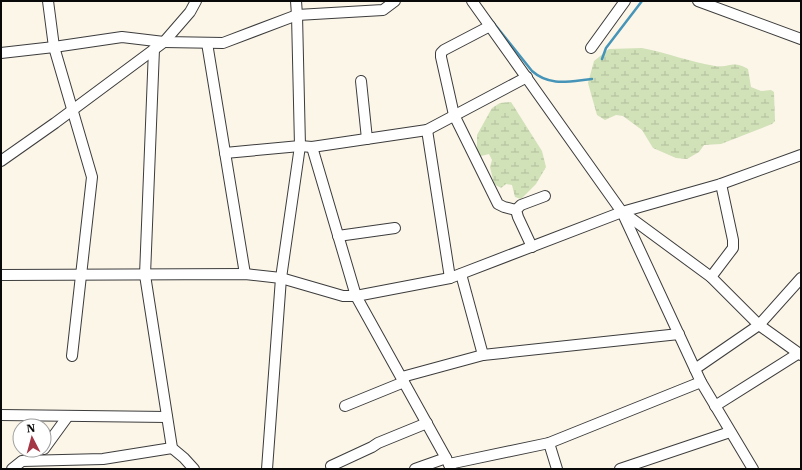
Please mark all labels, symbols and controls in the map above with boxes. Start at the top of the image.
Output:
north arrow [12,418,52,458]
text: N [26,421,36,435]

